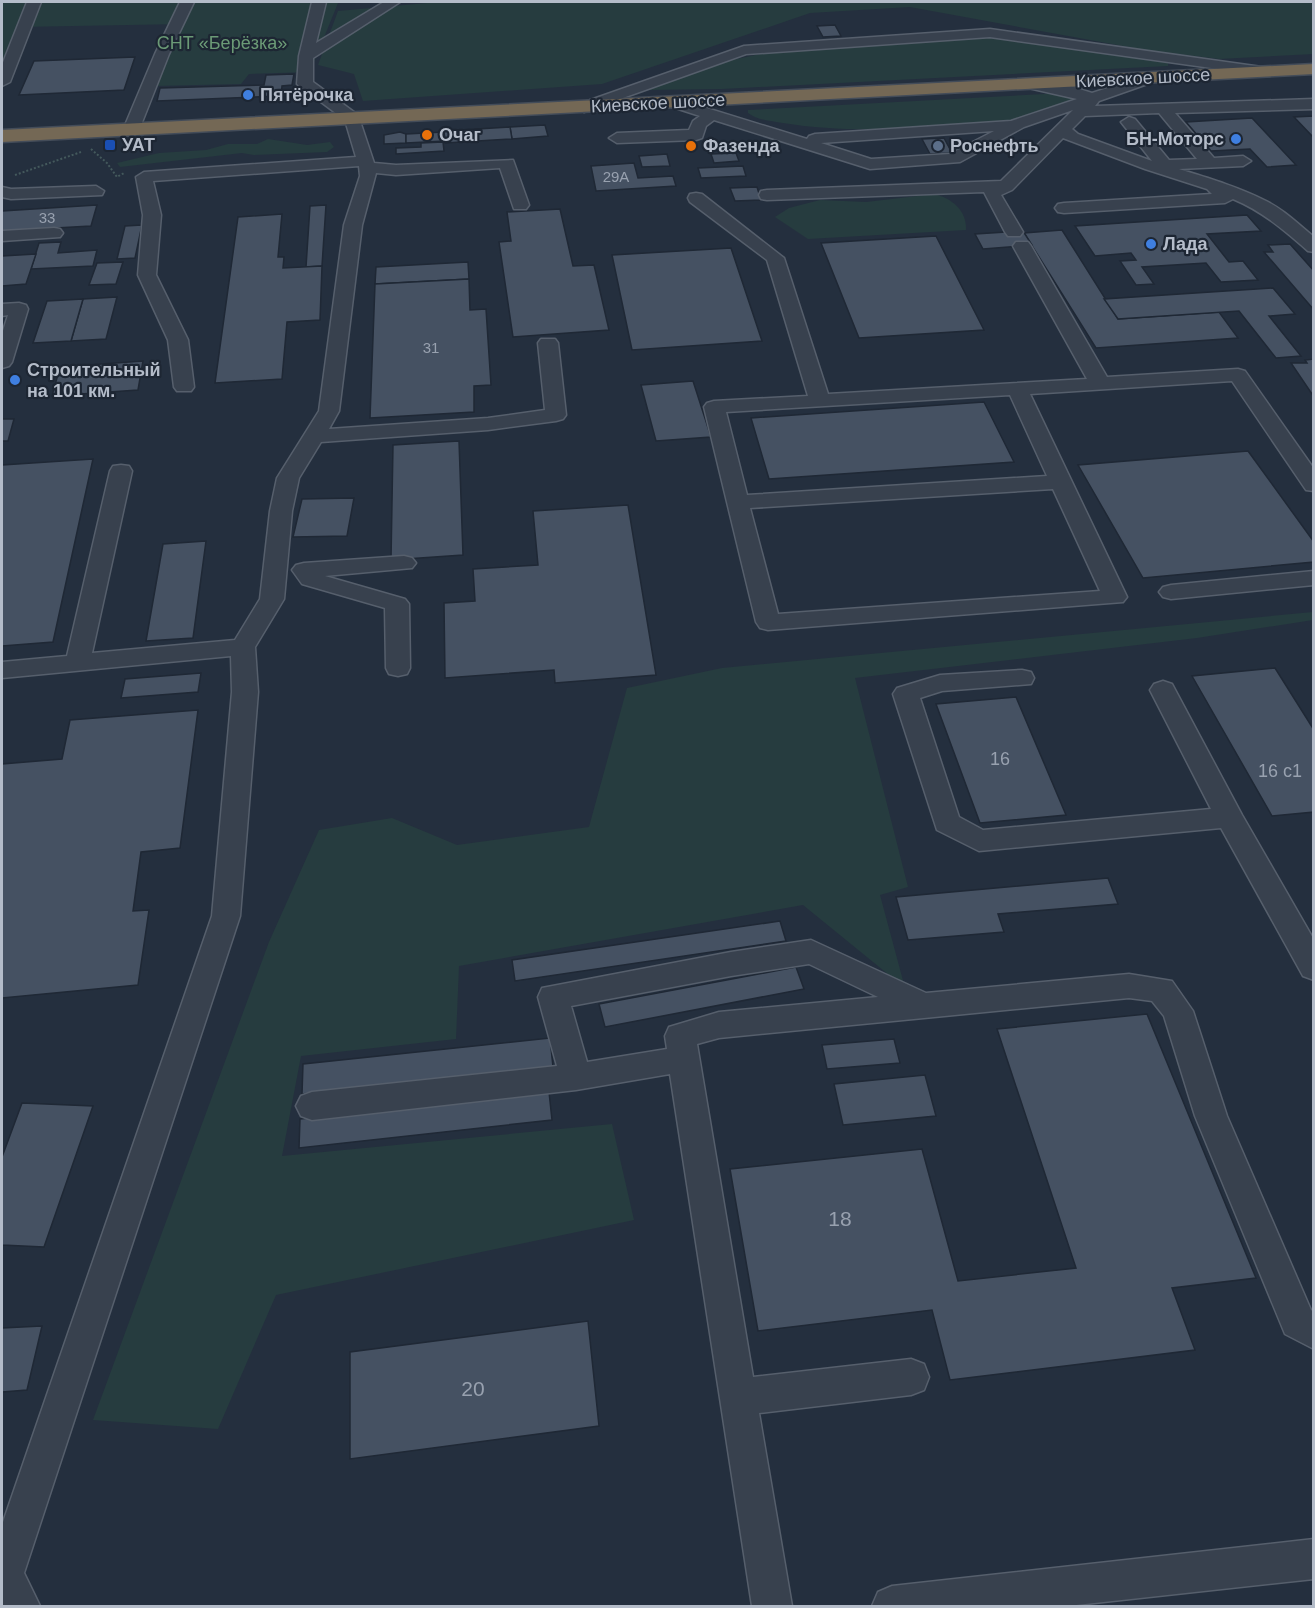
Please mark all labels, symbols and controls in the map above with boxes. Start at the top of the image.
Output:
park label: СНТ «Берёзка» [157,33,287,53]
street label: Киевское шоссе [1075,64,1211,92]
place label: Пятёрочка [260,85,354,105]
marker: Пятёрочка [241,88,255,102]
street label: Киевское шоссе [590,89,726,117]
place label: Очаг [439,125,481,145]
marker: Очаг [420,128,434,142]
place label: БН-Моторс [1126,129,1224,149]
marker: БН-Моторс [1229,132,1243,146]
place label: УАТ [122,135,155,155]
place label: Фазенда [703,136,781,156]
place label: Роснефть [950,136,1039,156]
marker: УАТ [103,138,117,152]
marker: Фазенда [684,139,698,153]
marker: Роснефть [931,139,945,153]
house number: 29А [603,168,629,185]
house number: 33 [39,209,55,226]
place label: Лада [1163,234,1209,254]
marker: Лада [1144,237,1158,251]
house number: 31 [423,339,439,356]
place label: Строительный на 101 км. [27,360,161,401]
marker: Строительный на 101 км. [8,373,22,387]
house number: 16 [990,749,1010,769]
house number: 16 с1 [1258,761,1302,781]
house number: 18 [828,1207,852,1230]
house number: 20 [461,1377,485,1400]

